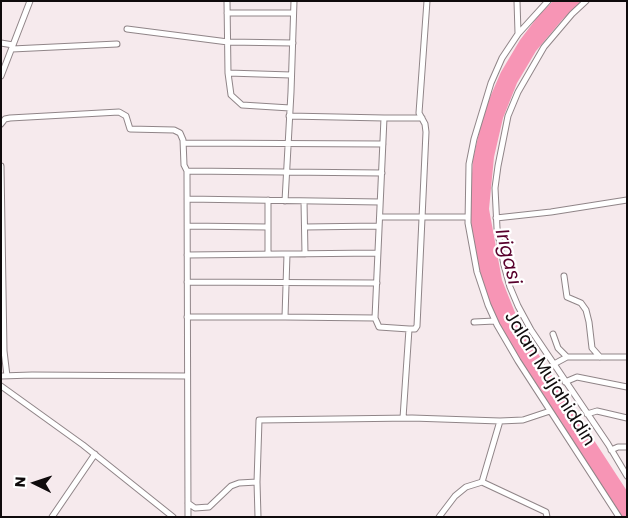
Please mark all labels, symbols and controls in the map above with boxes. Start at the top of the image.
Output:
water label: Irigasi [489,227,525,287]
street label: Jalan Mujahiddin [499,308,599,450]
north arrow [10,458,60,508]
text: N [10,476,30,488]

